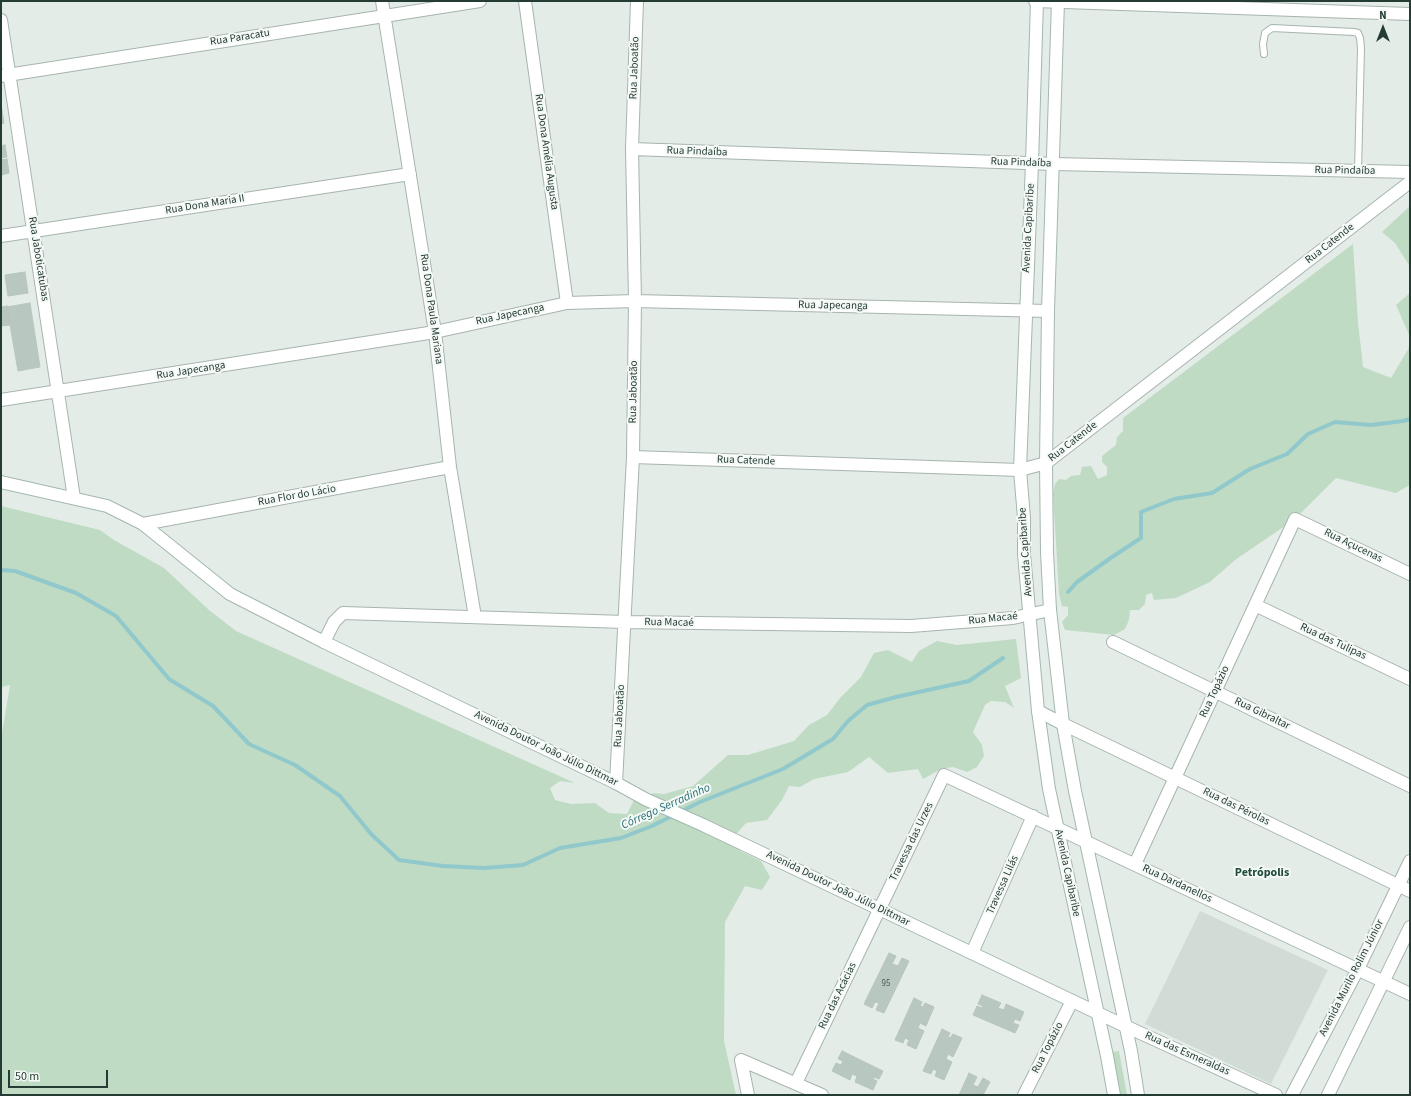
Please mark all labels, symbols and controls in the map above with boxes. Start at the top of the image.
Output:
north arrow [1363,8,1403,48]
text: N [1379,8,1387,23]
street label: Rua Paracatu [209,27,271,49]
street label: Rua Jaboatão [627,36,643,100]
street label: Rua Dona Amélia Augusta [531,93,561,211]
street label: Rua Pindaíba [666,144,728,160]
street label: Rua Pindaíba [990,155,1052,171]
street label: Rua Pindaíba [1315,164,1375,178]
street label: Avenida Capibaribe [1020,183,1038,273]
street label: Rua Dona Maria II [164,192,246,218]
street label: Rua Jaboticatubas [25,216,51,302]
street label: Rua Catende [1303,221,1357,267]
street label: Rua Dona Paula Mariana [417,253,445,365]
street label: Rua Japecanga [798,299,868,313]
street label: Rua Japecanga [475,301,545,329]
street label: Rua Japecanga [156,359,226,383]
street label: Rua Jaboatão [627,360,641,424]
street label: Rua Catende [1046,419,1100,465]
street label: Rua Catende [717,453,775,469]
street label: Rua Flor do Lácio [257,483,337,509]
street label: Avenida Capibaribe [1016,507,1036,597]
street label: Rua Açucenas [1322,526,1384,566]
street label: Rua Macaé [968,610,1018,628]
street label: Rua Macaé [644,616,694,630]
street label: Rua das Tulipas [1298,621,1368,663]
street label: Rua Topázio [1197,664,1233,720]
street label: Rua Jaboatão [612,684,628,748]
street label: Rua Gibraltar [1232,695,1292,733]
street label: Avenida Doutor João Júlio Dittmar [472,708,620,790]
water label: Córrego Serradinho [619,781,713,833]
street label: Rua das Pérolas [1201,785,1271,829]
street label: Travessa das Urzes [887,800,937,884]
street label: Avenida Capibaribe [1051,828,1083,918]
street label: Avenida Doutor João Júlio Dittmar [764,848,912,930]
street label: Travessa Lilás [984,854,1022,916]
street label: Rua Dardanellos [1140,862,1214,906]
district label: Petrópolis [1235,866,1289,880]
street label: Avenida Murilo Rolim Júnior [1317,917,1387,1039]
street label: Rua das Acácias [816,960,860,1032]
house number: 95 [882,979,890,989]
street label: Rua Topázio [1029,1020,1067,1076]
street label: Rua das Esmeraldas [1142,1029,1232,1079]
scale bar [10,1062,110,1088]
text: 50 m [15,1068,39,1085]

